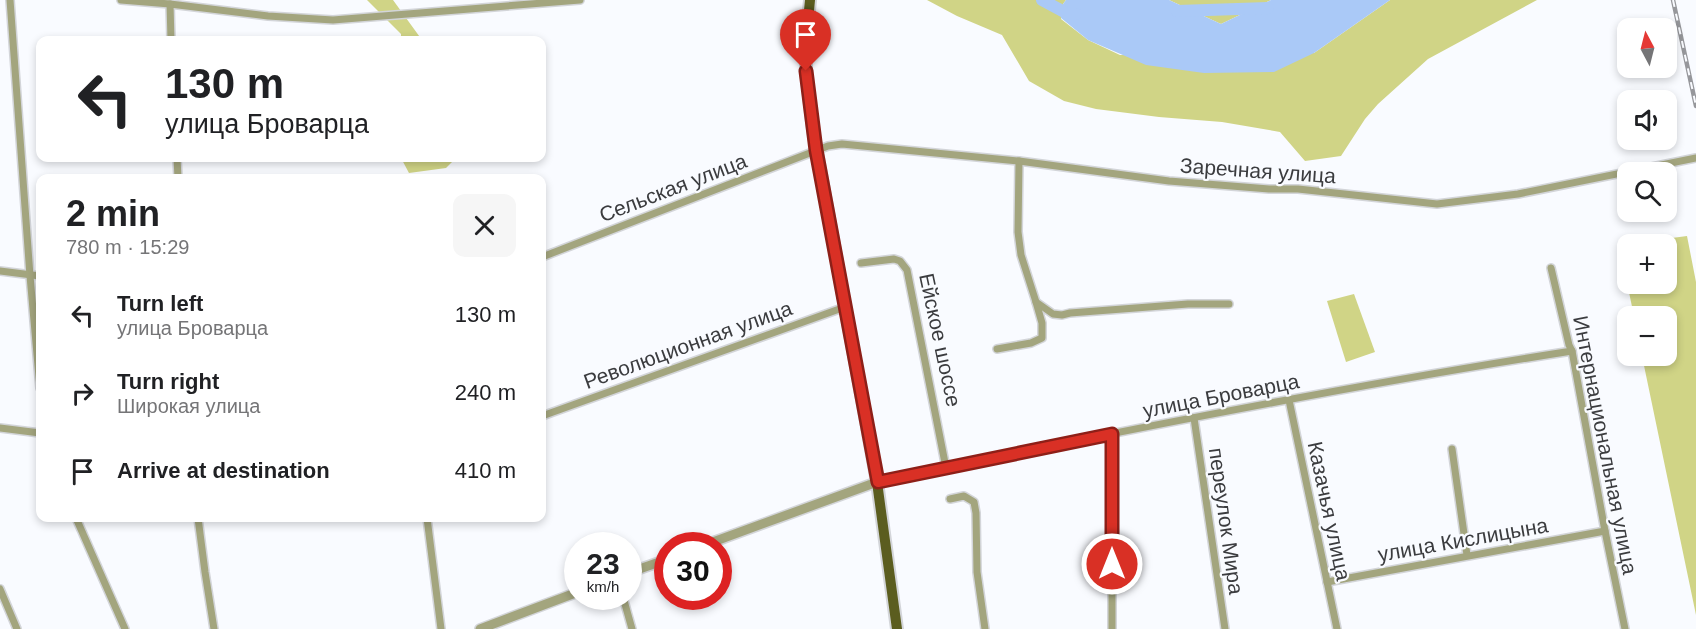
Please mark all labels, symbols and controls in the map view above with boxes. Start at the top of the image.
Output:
pin [780,9,831,71]
icon: arrive [789,18,822,51]
north arrow [1617,18,1677,78]
map controls [1617,18,1677,366]
icon: left [66,60,144,138]
text: 130 m [165,60,284,107]
button: sound [1617,90,1677,150]
text: улица Броварца [165,109,369,139]
street label: Сельская улица [596,149,750,226]
street label: Заречная улица [1179,154,1337,187]
button: search [1617,162,1677,222]
text: 2 min [66,193,160,234]
button: close [453,194,516,257]
button: + [1617,234,1677,294]
text: 780 m · 15:29 [66,236,189,258]
street label: Ейское шоссе [915,271,966,409]
text: Turn left [117,291,203,316]
street label: Революционная улица [580,296,795,393]
icon: left [66,299,99,332]
text: 130 m [455,302,516,327]
button: − [1617,306,1677,366]
street label: Интернациональная улица [1569,314,1642,576]
text: улица Броварца [117,317,268,339]
text: Turn right [117,369,219,394]
street label: улица Броварца [1141,369,1301,422]
icon: right [66,377,99,410]
text: 240 m [455,380,516,405]
text: Широкая улица [117,395,260,417]
street label: Казачья улица [1304,439,1355,583]
street label: переулок Мира [1205,446,1248,596]
icon: arrive [66,455,99,488]
text: Arrive at destination [117,458,330,483]
text: 410 m [455,458,516,483]
street label: улица Кислицына [1376,513,1550,566]
speed limit sign: 30 [654,532,732,610]
position arrow [1080,532,1144,596]
text: 23 [586,547,620,580]
text: km/h [587,578,619,595]

